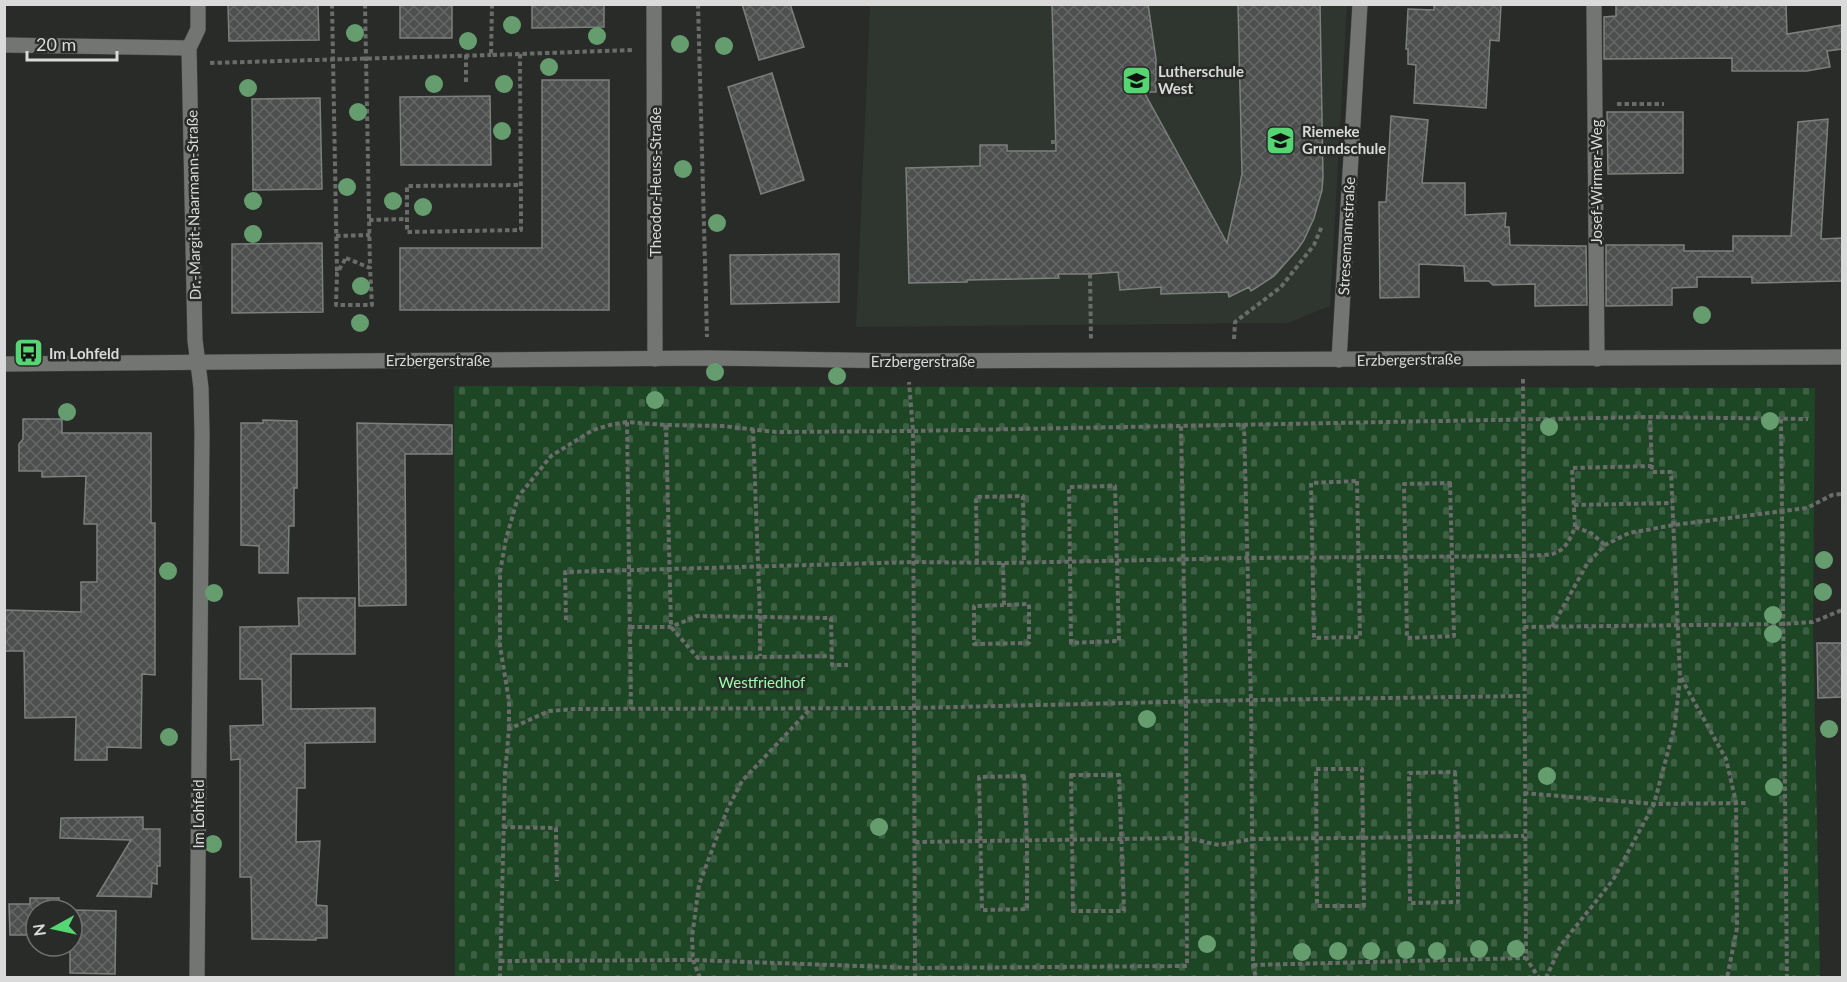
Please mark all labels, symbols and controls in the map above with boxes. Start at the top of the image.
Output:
scale bar [27,24,117,62]
text: 20 m [36,33,76,55]
place label: Lutherschule West [1158,62,1244,97]
school or university icon: Lutherschule West [1121,64,1153,96]
street label: Theodor-Heuss-Straße [646,107,664,257]
street label: Dr.-Margit-Naarmann-Straße [182,110,204,300]
street label: Josef-Wirmer-Weg [1587,119,1605,244]
place label: Riemeke Grundschule [1302,122,1386,157]
school or university icon: Riemeke Grundschule [1265,124,1297,156]
street label: Stresemannstraße [1334,176,1358,296]
bus stop icon: Im Lohfeld [12,337,44,369]
place label: Im Lohfeld [49,344,119,362]
street label: Erzbergerstraße [1357,349,1462,369]
street label: Erzbergerstraße [386,351,490,369]
street label: Erzbergerstraße [871,352,975,370]
park label: Westfriedhof [719,673,806,691]
street label: Im Lohfeld [189,779,207,849]
north arrow [24,898,84,958]
text: N [28,923,49,938]

